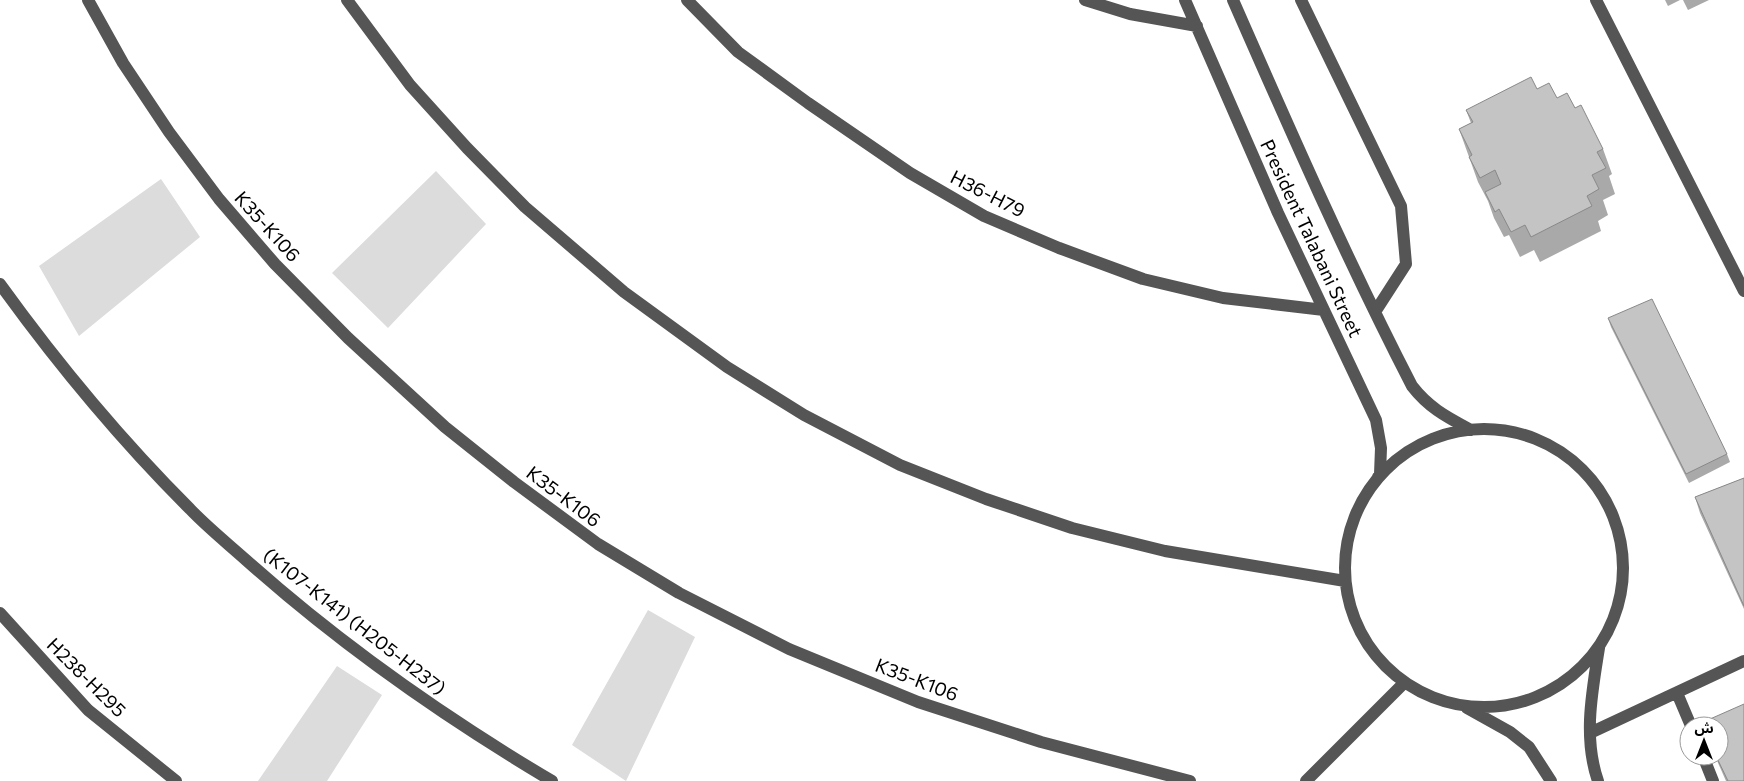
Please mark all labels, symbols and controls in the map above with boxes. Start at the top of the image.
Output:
street label: President Talabani Street [1256,135,1368,341]
street label: H36-H79 [947,165,1029,221]
street label: K35-K106 [230,186,306,266]
street label: K35-K106 [522,461,606,531]
street label: (K107-K141) (H205-H237) [259,543,451,699]
street label: H238-H295 [43,633,131,721]
street label: K35-K106 [872,653,962,705]
north arrow [1679,716,1729,766]
text: ش [1694,719,1714,736]

